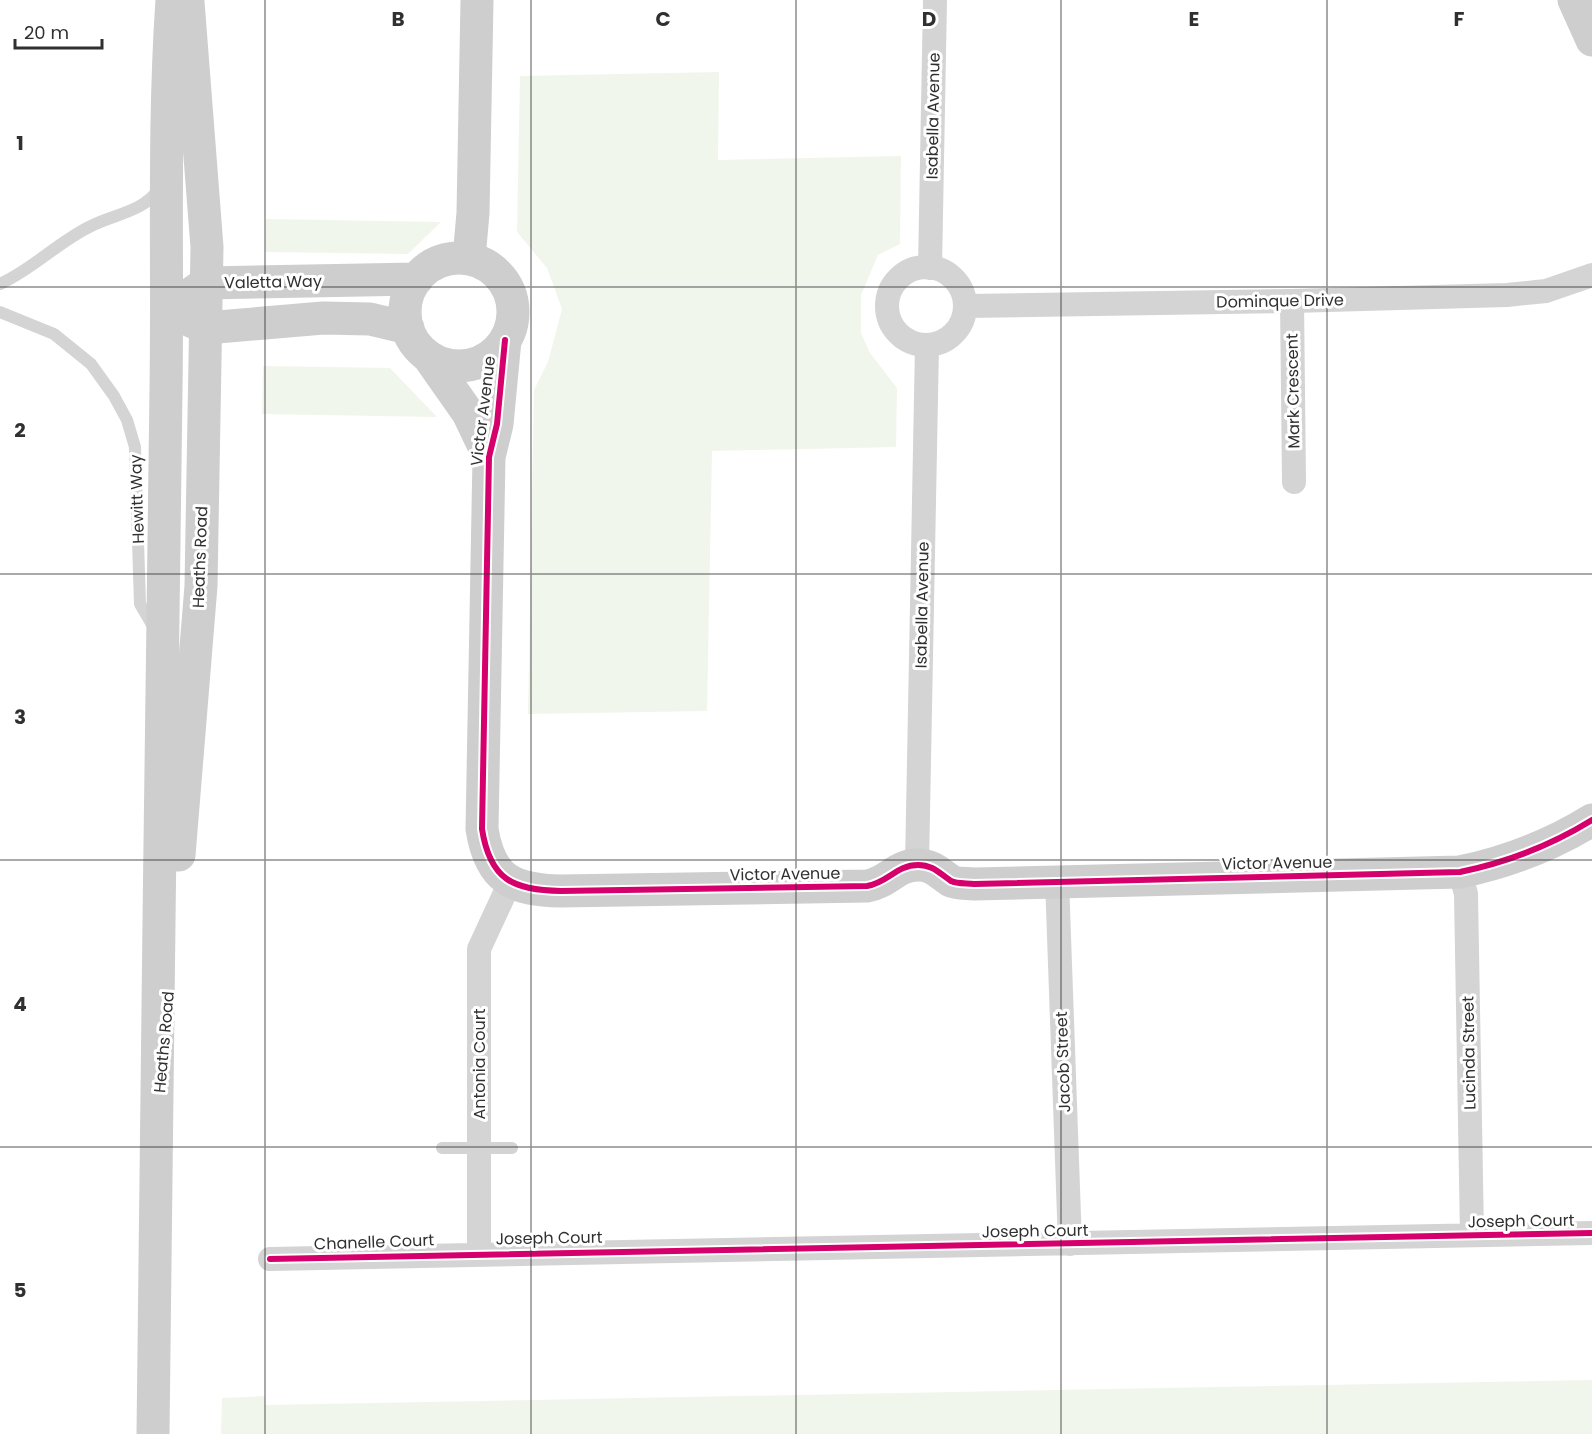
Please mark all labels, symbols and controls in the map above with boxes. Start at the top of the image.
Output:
text: B [391,5,405,33]
text: C [655,5,671,33]
text: D [922,5,936,33]
text: E [1189,5,1199,33]
text: F [1454,5,1465,33]
scale bar [15,12,102,50]
text: 20 m [24,20,69,45]
street label: Isabella Avenue [920,52,946,180]
text: 1 [16,129,24,157]
street label: Valetta Way [224,270,322,294]
street label: Dominque Drive [1216,288,1344,314]
street label: Mark Crescent [1280,333,1306,449]
street label: Victor Avenue [465,355,501,467]
text: 2 [14,416,26,444]
street label: Hewitt Way [124,454,150,544]
street label: Heaths Road [187,506,213,608]
street label: Isabella Avenue [909,541,935,669]
text: 3 [14,703,26,731]
street label: Victor Avenue [1221,851,1333,875]
street label: Victor Avenue [729,862,841,886]
text: 4 [13,990,27,1018]
street label: Heaths Road [148,990,180,1094]
street label: Lucinda Street [1457,996,1481,1110]
street label: Antonia Court [468,1008,491,1119]
street label: Jacob Street [1050,1011,1076,1113]
street label: Joseph Court [1467,1209,1575,1233]
street label: Joseph Court [981,1219,1089,1243]
street label: Joseph Court [495,1226,603,1250]
street label: Chanelle Court [314,1228,435,1256]
text: 5 [14,1276,27,1304]

